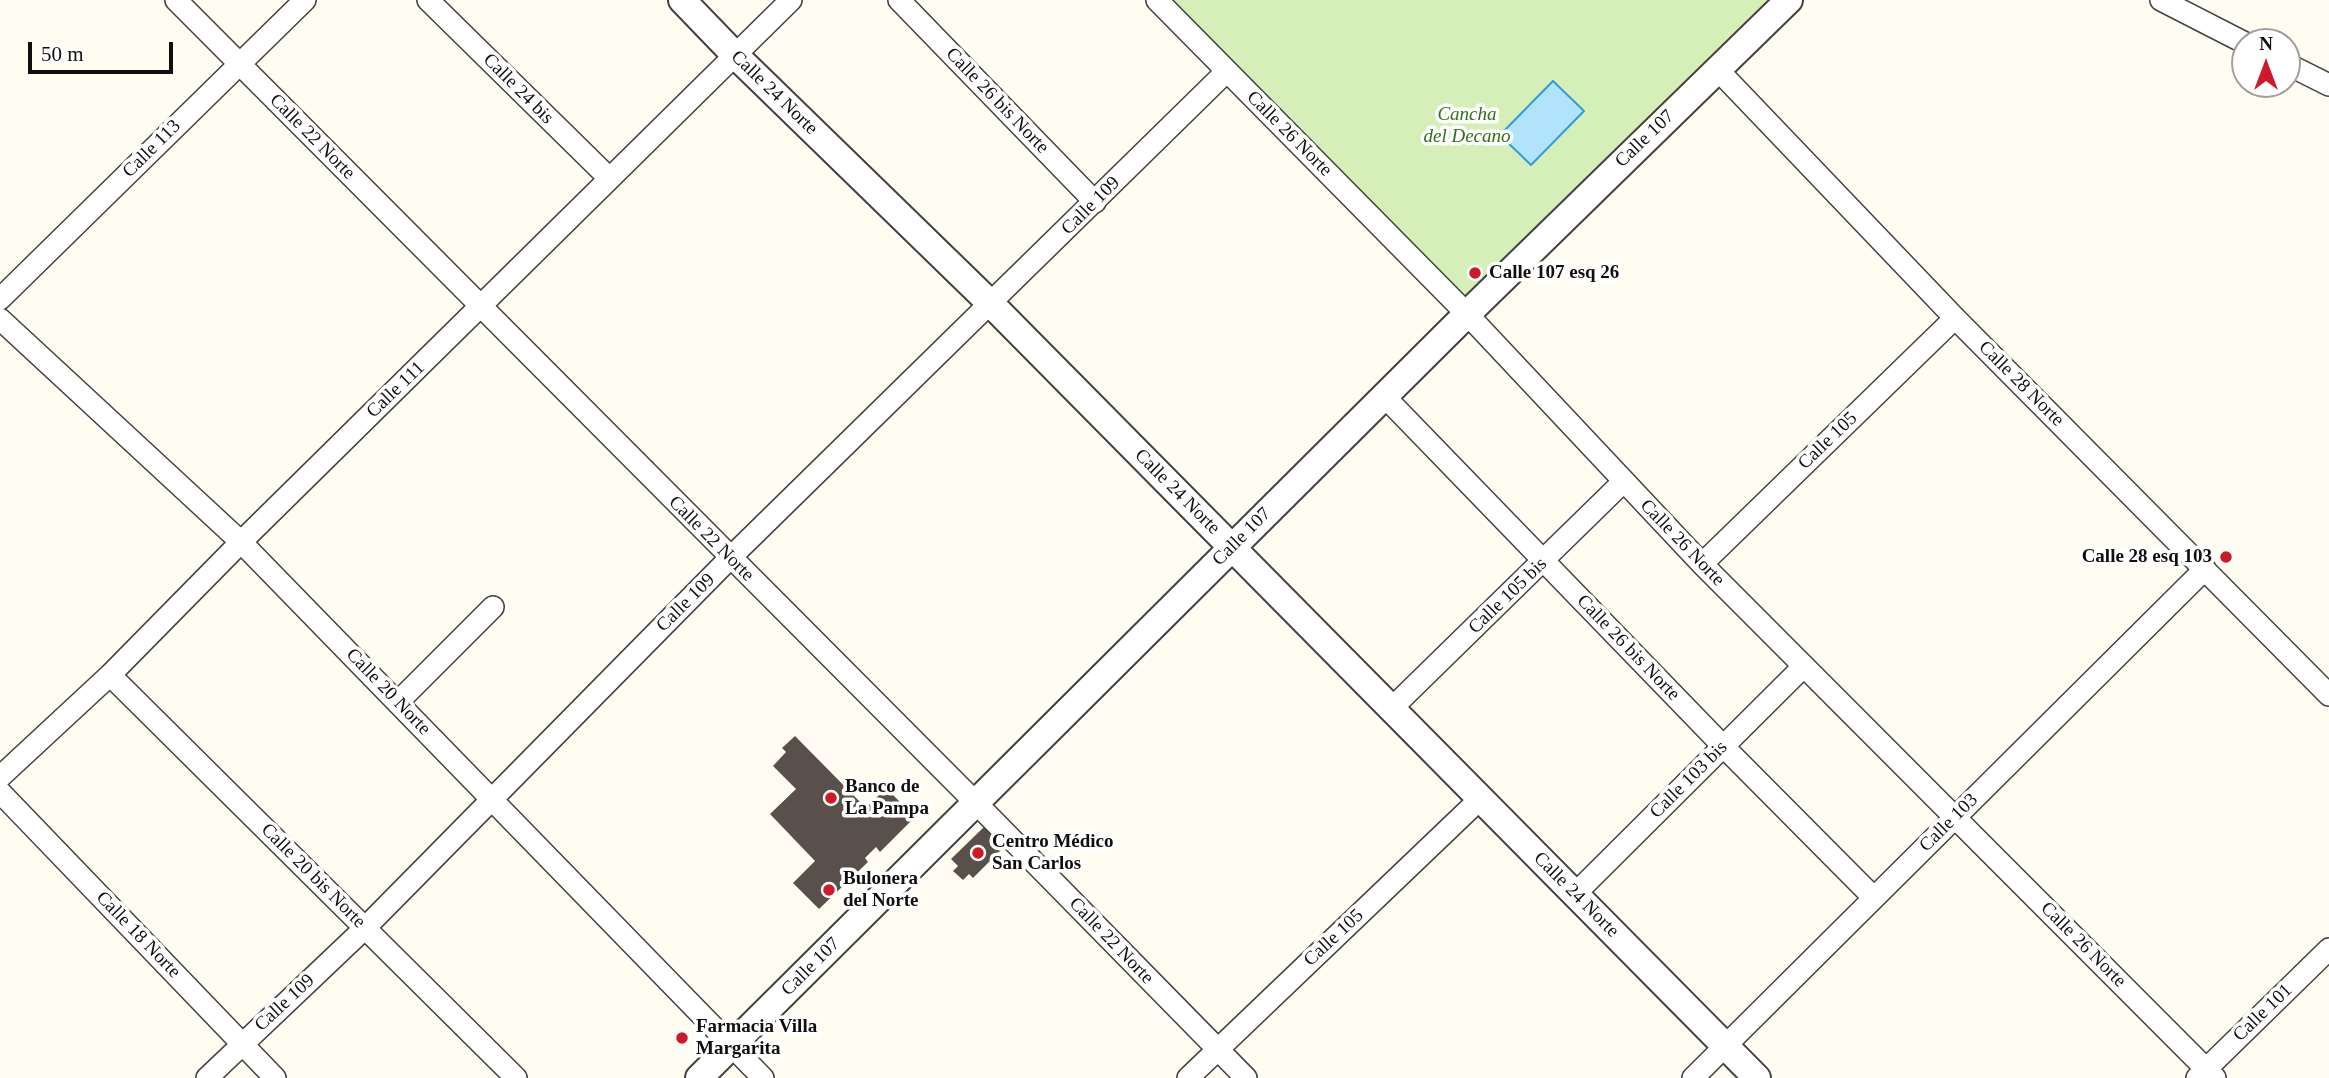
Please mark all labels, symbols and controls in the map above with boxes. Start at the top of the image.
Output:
scale bar [32,28,177,72]
north arrow [2231,28,2301,98]
text: N [2259,33,2273,54]
text: 50 m [41,42,84,66]
street label: Calle 26 bis Norte [941,43,1053,159]
street label: Calle 24 Norte [726,46,822,140]
street label: Calle 24 bis [478,49,558,129]
street label: Calle 26 Norte [1241,86,1337,182]
street label: Calle 22 Norte [264,89,360,185]
park label: Cancha del Decano [1423,104,1511,148]
street label: Calle 107 [1611,105,1679,173]
street label: Calle 113 [118,115,186,183]
street label: Calle 109 [1057,172,1125,240]
place label: Calle 107 esq 26 [1489,262,1619,284]
marker: Calle 107 esq 26 [1467,265,1483,281]
street label: Calle 28 Norte [1973,336,2069,432]
street label: Calle 111 [362,357,430,423]
street label: Calle 105 [1794,407,1862,475]
street label: Calle 24 Norte [1129,444,1225,540]
street label: Calle 22 Norte [663,491,759,587]
street label: Calle 26 Norte [1635,495,1729,591]
street label: Calle 107 [1208,503,1276,571]
place label: Calle 28 esq 103 [2082,546,2212,568]
marker: Calle 28 esq 103 [2218,549,2234,565]
street label: Calle 105 bis [1464,553,1552,639]
street label: Calle 109 [652,569,720,637]
street label: Calle 26 bis Norte [1572,590,1684,706]
street label: Calle 20 Norte [341,644,435,740]
street label: Calle 103 bis [1645,736,1733,824]
place label: Banco de La Pampa [845,776,929,820]
street label: Calle 103 [1915,789,1983,857]
marker: Banco de La Pampa [823,790,839,806]
street label: Calle 20 bis Norte [256,819,370,933]
place label: Centro Médico San Carlos [992,831,1114,875]
marker: Centro Médico San Carlos [970,845,986,861]
street label: Calle 24 Norte [1528,847,1624,943]
place label: Bulonera del Norte [843,868,918,912]
marker: Bulonera del Norte [821,882,837,898]
street label: Calle 18 Norte [91,887,185,983]
street label: Calle 22 Norte [1064,893,1158,989]
street label: Calle 26 Norte [2035,897,2131,993]
street label: Calle 105 [1299,905,1369,971]
street label: Calle 107 [777,933,845,1001]
street label: Calle 109 [250,970,320,1036]
street label: Calle 101 [2229,979,2297,1047]
place label: Farmacia Villa Margarita [696,1016,817,1060]
marker: Farmacia Villa Margarita [674,1030,690,1046]

